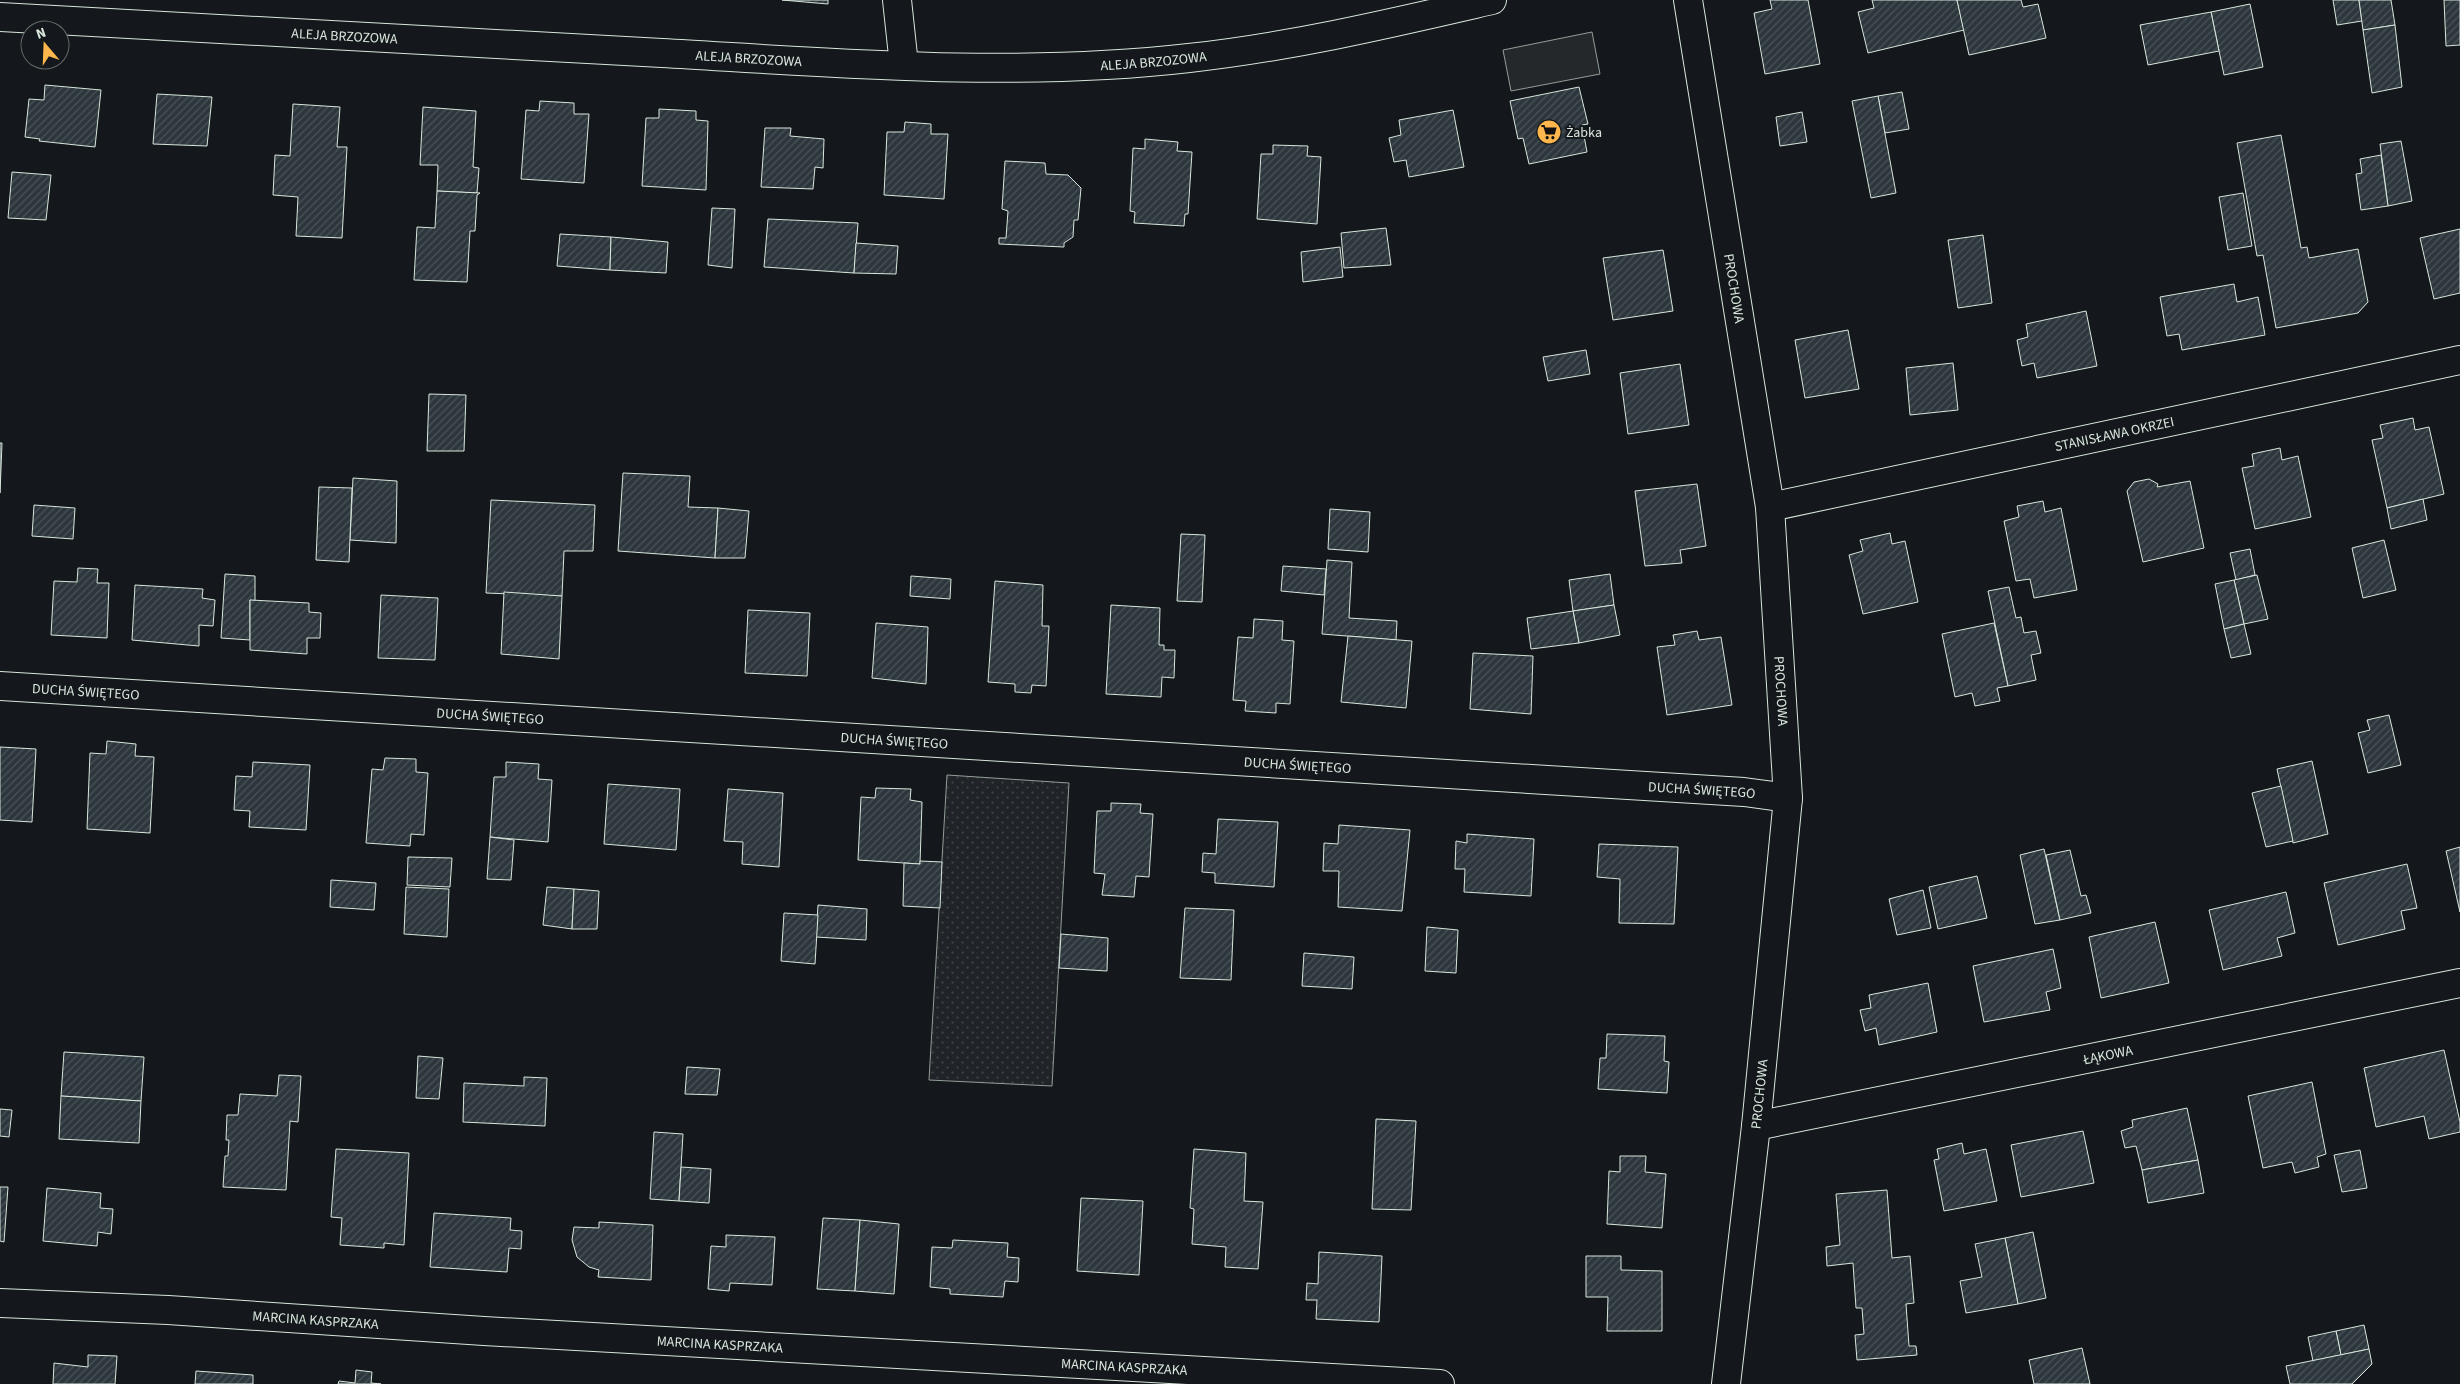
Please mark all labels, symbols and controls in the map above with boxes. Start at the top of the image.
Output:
north arrow [20,20,70,70]
text: N [33,23,49,45]
street label: ALEJA BRZOZOWA [291,24,398,50]
street label: ALEJA BRZOZOWA [695,46,803,72]
street label: ALEJA BRZOZOWA [1100,47,1208,76]
supermarket icon: Żabka [1536,119,1562,145]
place label: Żabka [1566,123,1602,143]
street label: PROCHOWA [1718,252,1749,325]
street label: STANISŁAWA OKRZEI [2053,412,2176,457]
street label: PROCHOWA [1768,655,1793,727]
street label: DUCHA ŚWIĘTEGO [31,679,140,705]
street label: DUCHA ŚWIĘTEGO [436,704,544,730]
street label: DUCHA ŚWIĘTEGO [840,728,949,755]
street label: DUCHA ŚWIĘTEGO [1243,753,1352,779]
street label: DUCHA ŚWIĘTEGO [1647,777,1757,804]
street label: ŁĄKOWA [2080,1041,2135,1071]
street label: PROCHOWA [1746,1058,1774,1130]
street label: MARCINA KASPRZAKA [252,1307,380,1335]
street label: MARCINA KASPRZAKA [656,1332,784,1359]
street label: MARCINA KASPRZAKA [1060,1354,1188,1381]

